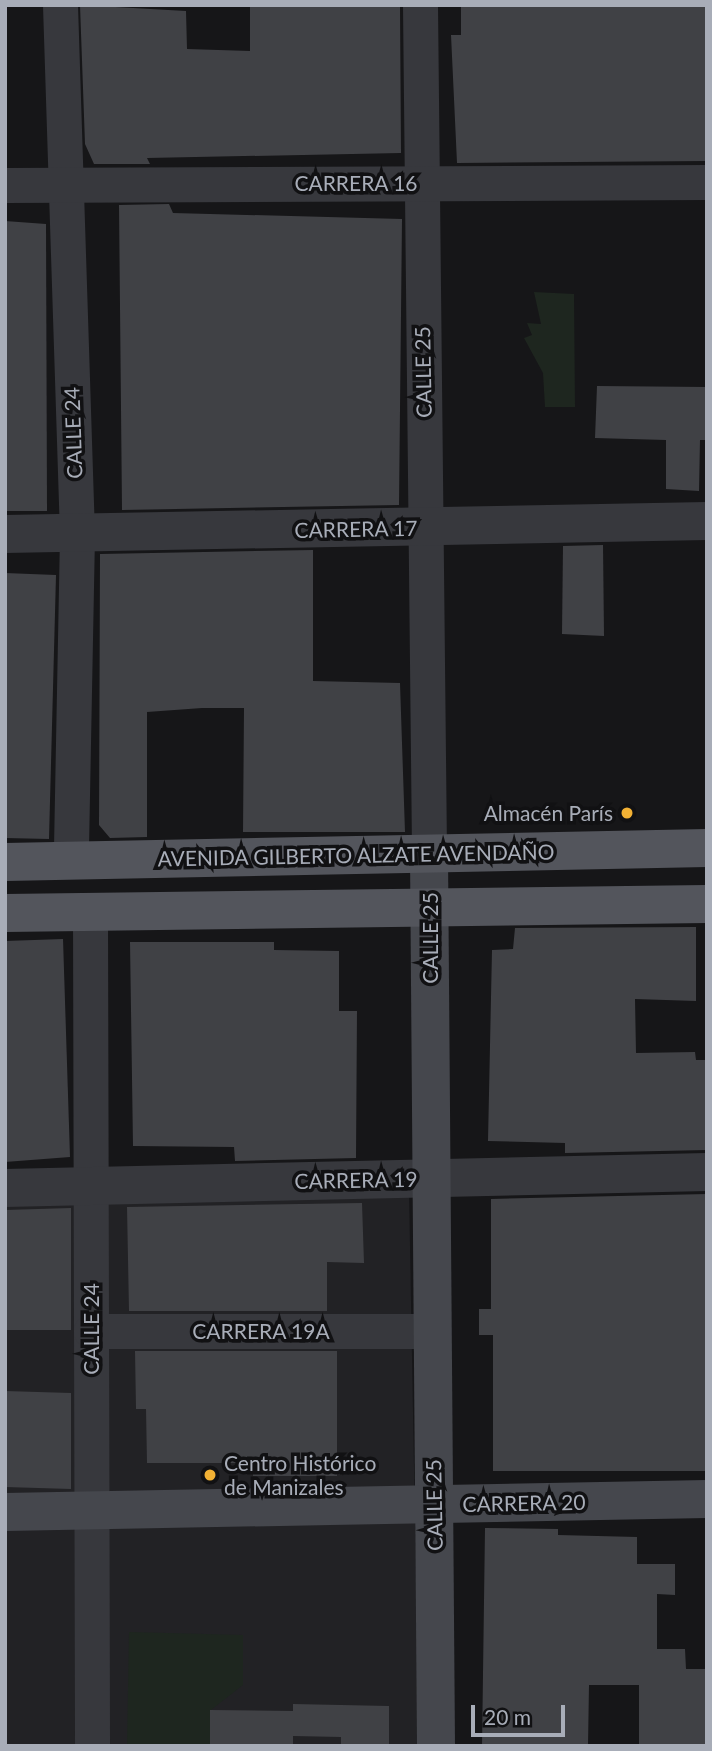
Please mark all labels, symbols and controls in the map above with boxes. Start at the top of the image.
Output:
street label: CARRERA 16 [294,170,418,196]
street label: CALLE 25 [410,326,436,418]
street label: CALLE 24 [59,387,87,479]
street label: CARRERA 17 [294,515,418,543]
place label: Almacén París [484,800,613,826]
marker: Almacén París [619,805,635,821]
street label: AVENIDA GILBERTO ALZATE AVENDAÑO [156,839,556,871]
street label: CALLE 25 [417,892,443,984]
street label: CARRERA 19 [294,1166,418,1194]
street label: CALLE 24 [78,1283,104,1375]
street label: CARRERA 19A [192,1318,330,1344]
place label: Centro Histórico de Manizales [224,1450,376,1500]
street label: CALLE 25 [421,1459,447,1551]
marker: Centro Histórico de Manizales [202,1467,218,1483]
street label: CARRERA 20 [462,1489,586,1517]
scale bar [474,1692,568,1736]
text: 20 m [484,1704,531,1729]

